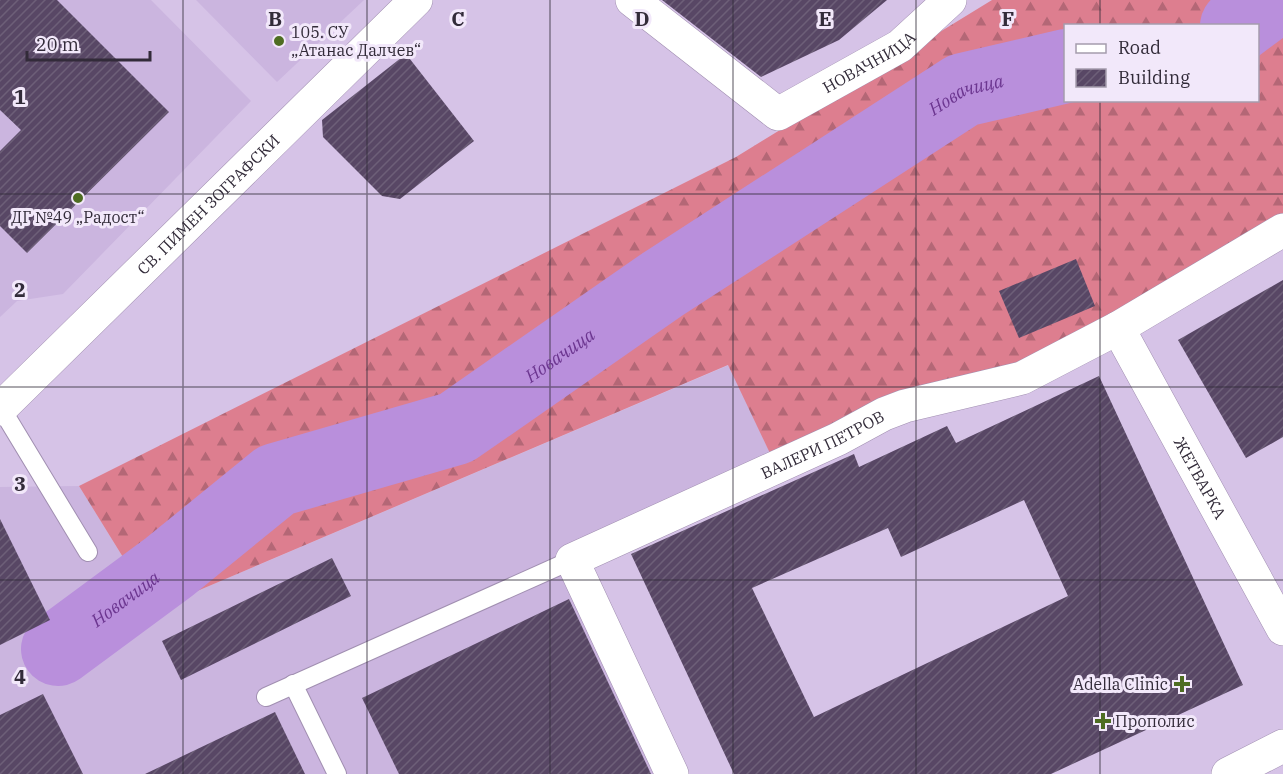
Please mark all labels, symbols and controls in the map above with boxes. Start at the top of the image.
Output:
text: B [268,5,282,32]
text: C [451,5,465,32]
text: D [634,5,650,32]
text: E [818,5,832,32]
text: F [1002,5,1014,32]
place label: 105. СУ „Атанас Далчев“ [291,22,421,60]
scale bar [27,24,150,62]
legend [1064,24,1259,102]
street label: НОВАЧНИЦА [819,27,920,97]
text: 20 m [36,33,79,56]
marker: 105. СУ „Атанас Далчев“ [272,34,286,48]
text: Road [1118,36,1161,59]
text: Building [1118,66,1190,89]
water label: Новачица [923,69,1006,121]
text: 1 [14,83,26,110]
street label: СВ. ПИМЕН ЗОГРАФСКИ [133,130,284,279]
marker: ДГ №49 „Радост“ [71,191,85,205]
place label: ДГ №49 „Радост“ [11,207,145,227]
text: 2 [14,276,26,303]
water label: Новачица [520,323,599,388]
street label: ВАЛЕРИ ПЕТРОВ [758,406,888,483]
street label: ЖЕТВАРКА [1170,434,1231,522]
text: 3 [14,470,26,497]
water label: Новачица [85,566,164,632]
text: 4 [14,663,26,690]
place label: Adella Clinic [1073,674,1168,694]
marker: Adella Clinic [1173,675,1191,693]
place label: Прополис [1115,711,1195,731]
marker: Прополис [1096,714,1110,728]

